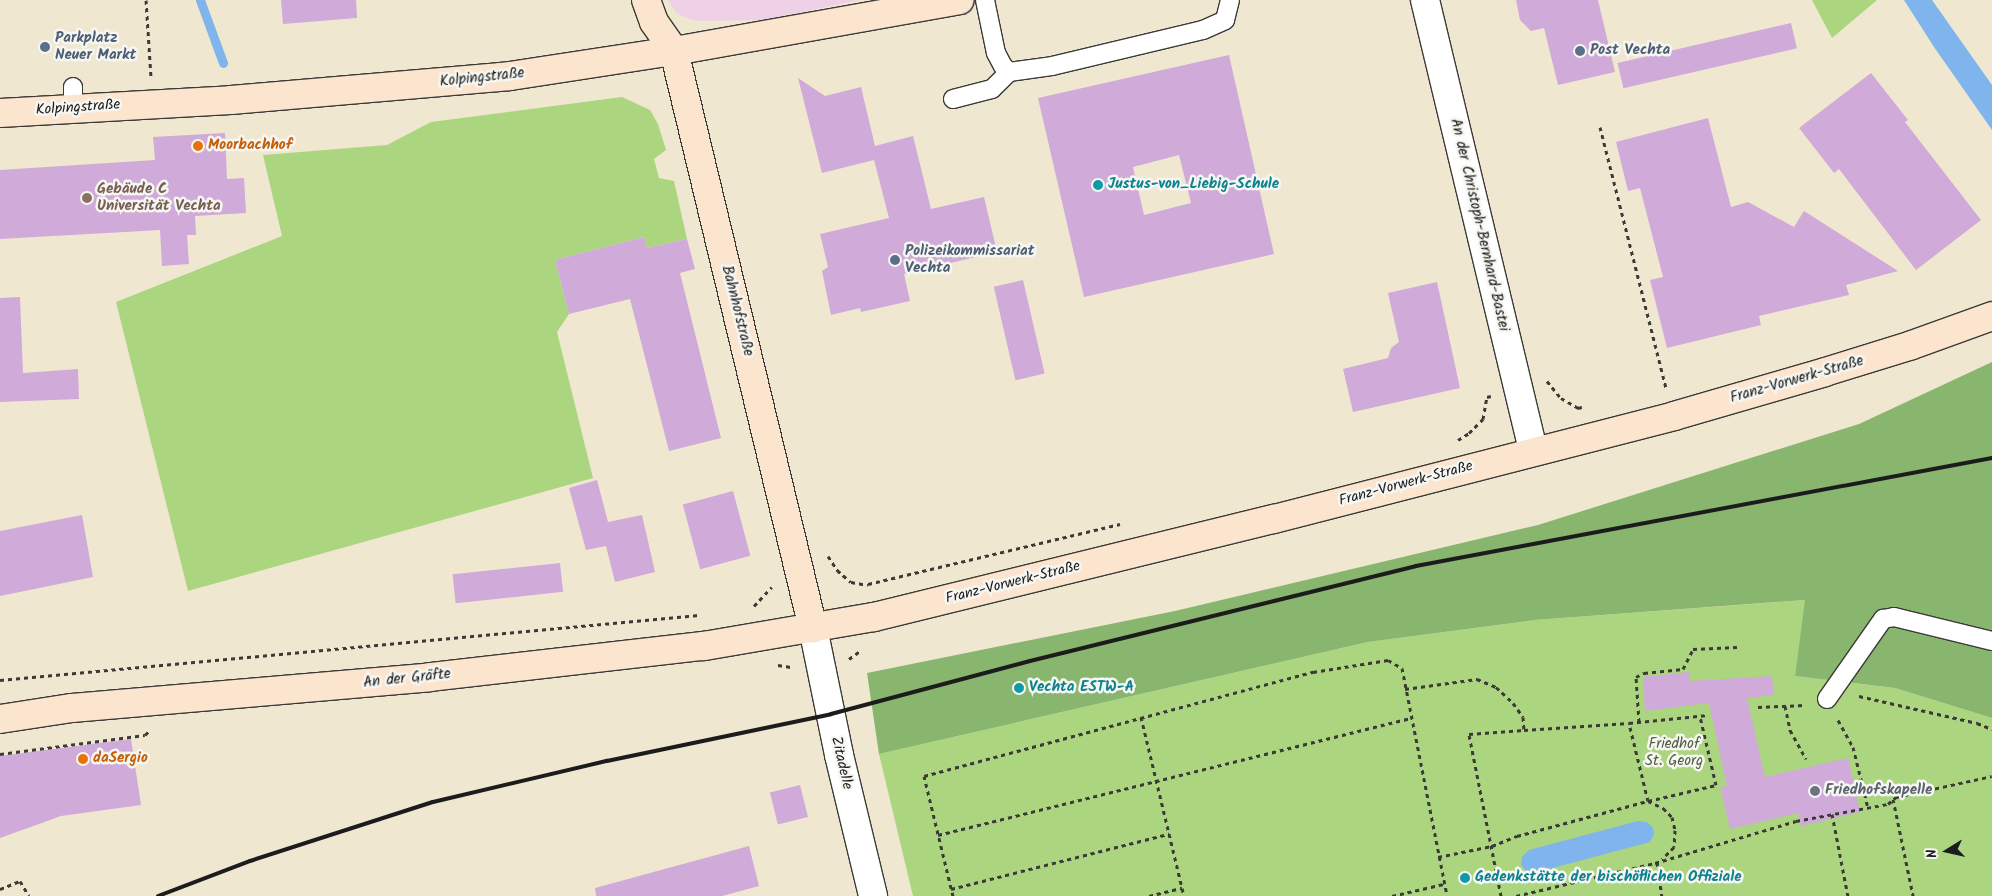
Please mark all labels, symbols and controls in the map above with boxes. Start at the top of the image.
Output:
place label: Parkplatz Neuer Markt [55,29,136,64]
marker: Parkplatz Neuer Markt [39,41,51,53]
place label: Post Vechta [1590,42,1670,60]
marker: Post Vechta [1574,45,1586,57]
street label: Kolpingstraße [439,65,525,91]
street label: Kolpingstraße [35,96,121,120]
street label: An der Christoph-Bernhard-Bastei [1446,117,1512,333]
place label: Moorbachhof [208,137,292,155]
marker: Moorbachhof [192,140,204,152]
place label: Justus-von_Liebig-Schule [1108,176,1279,194]
marker: Justus-von_Liebig-Schule [1092,179,1104,191]
place label: Gebäude C Universität Vechta [97,180,221,215]
marker: Gebäude C Universität Vechta [81,192,93,204]
place label: Polizeikommissariat Vechta [905,242,1034,277]
marker: Polizeikommissariat Vechta [889,254,901,266]
street label: Bahnhofstraße [717,264,757,358]
street label: Franz-Vorwerk-Straße [1728,352,1866,408]
street label: Franz-Vorwerk-Straße [1337,457,1475,511]
street label: Franz-Vorwerk-Straße [944,558,1082,608]
street label: An der Gräfte [362,665,452,693]
place label: Vechta ESTW-A [1029,679,1134,697]
marker: Vechta ESTW-A [1013,682,1025,694]
street label: Zitadelle [826,735,856,791]
park label: Friedhof St. Georg [1645,735,1703,770]
place label: daSergio [93,750,148,768]
marker: daSergio [77,753,89,765]
place label: Friedhofskapelle [1825,782,1932,800]
marker: Friedhofskapelle [1809,785,1821,797]
north arrow [1922,826,1972,876]
text: N [1921,847,1944,860]
place label: Gedenkstätte der bischöflichen Offiziale [1475,869,1742,887]
marker: Gedenkstätte der bischöflichen Offiziale [1459,872,1471,884]

